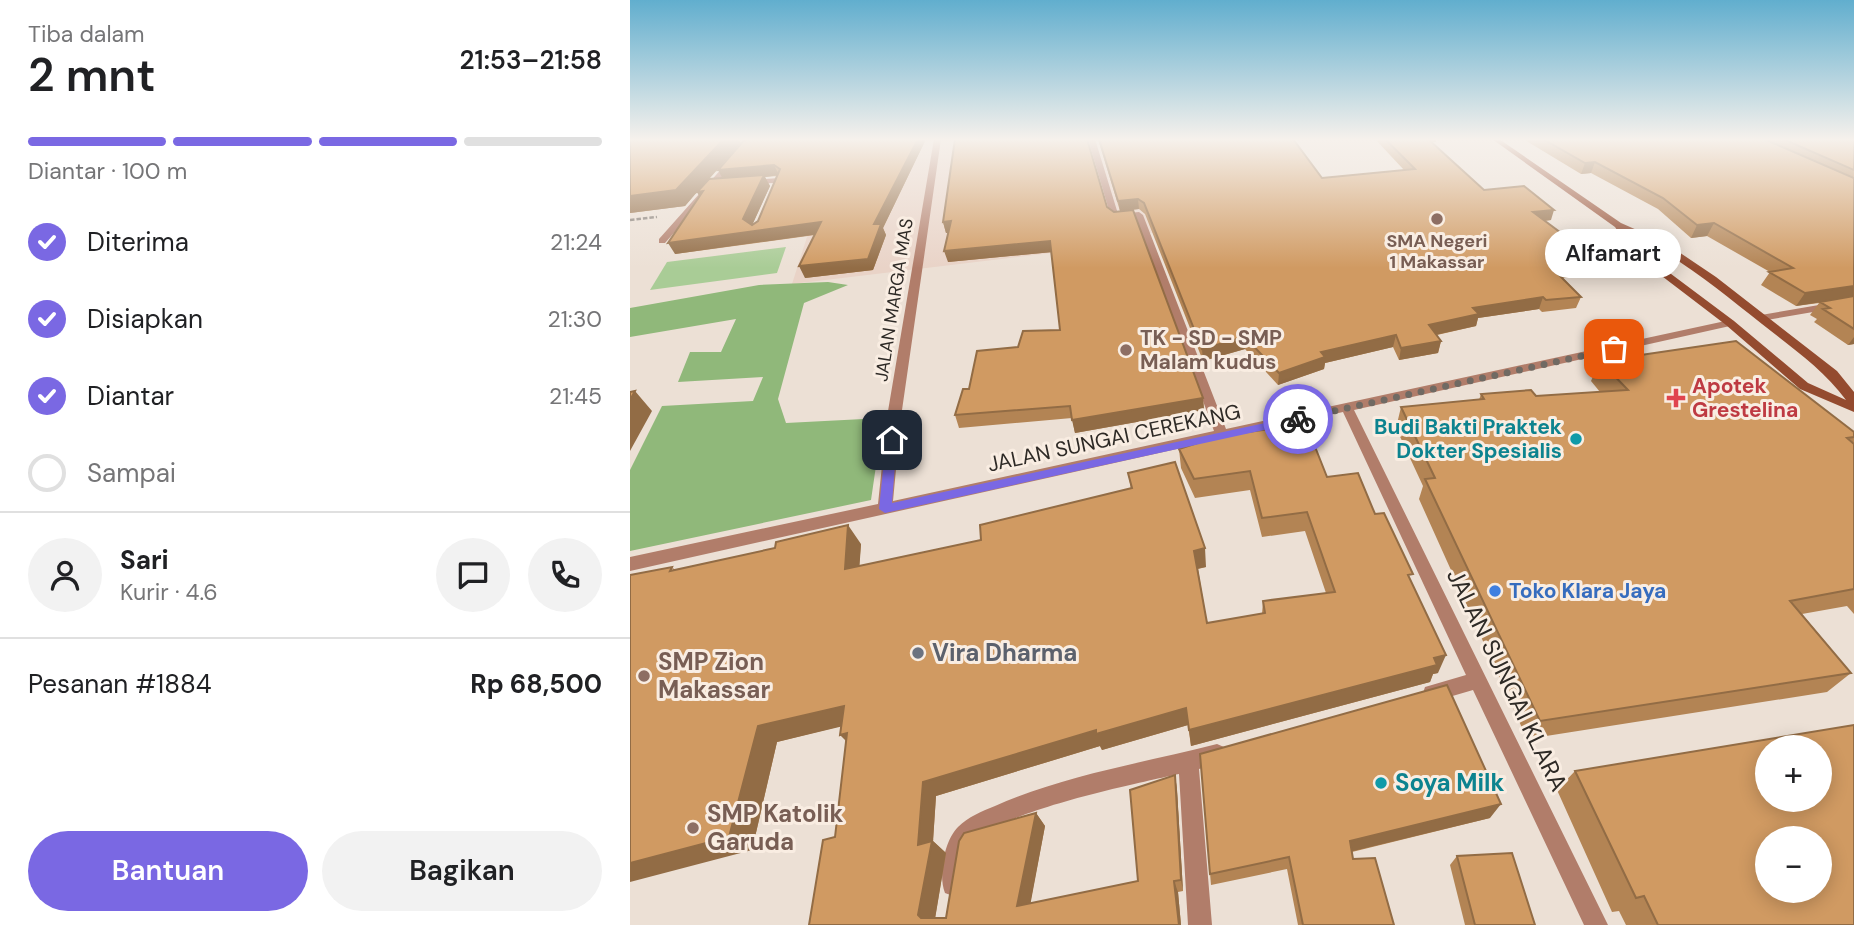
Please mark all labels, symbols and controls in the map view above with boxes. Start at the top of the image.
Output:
text: Tiba dalam [28,19,145,49]
text: 21:53–21:58 [460,43,602,77]
text: 2 mnt [28,45,156,105]
text: Diantar · 100 m [28,156,187,186]
marker: SMA Negeri 1 Makassar [1429,211,1445,227]
street label: JALAN MARGA MAS [869,217,919,383]
icon: check [28,223,66,261]
text: Diterima [87,225,189,259]
text: 21:24 [550,227,602,257]
place label: SMA Negeri 1 Makassar [1386,229,1488,274]
callout: Alfamart [1546,230,1682,279]
text: Alfamart [1565,238,1661,268]
icon: check [28,300,66,338]
text: Disiapkan [87,302,203,336]
text: 21:30 [548,304,602,334]
pin [1584,319,1644,379]
place label: TK - SD - SMP Malam kudus [1140,324,1282,376]
icon: bag [1595,330,1633,368]
marker: TK - SD - SMP Malam kudus [1118,342,1134,358]
place label: Apotek Grestelina [1692,372,1798,424]
icon: check [28,377,66,415]
text: Diantar [87,379,174,413]
text: 21:45 [549,381,602,411]
courier [1263,384,1333,454]
marker: Apotek Grestelina [1666,388,1686,408]
street label: JALAN SUNGAI CEREKANG [985,398,1243,478]
icon: bike [1279,400,1317,438]
pin [862,410,922,470]
place label: Budi Bakti Praktek Dokter Spesialis [1374,413,1562,465]
icon: home [873,421,911,459]
marker: Budi Bakti Praktek Dokter Spesialis [1568,431,1584,447]
text: Sampai [87,456,176,490]
button: person [28,538,102,612]
button: chat [436,538,510,612]
button: phone [528,538,602,612]
text: Sari [120,543,169,577]
street label: JALAN SUNGAI KLARA [1440,563,1575,796]
text: Kurir · 4.6 [120,577,218,607]
place label: Toko Klara Jaya [1509,577,1666,605]
marker: Toko Klara Jaya [1487,583,1503,599]
place label: Vira Dharma [932,637,1077,668]
marker: Vira Dharma [910,645,926,661]
place label: SMP Zion Makassar [658,646,770,705]
text: Pesanan #1884 [28,667,212,701]
text: Rp 68,500 [470,667,602,701]
marker: SMP Zion Makassar [636,668,652,684]
map controls [1755,735,1832,903]
button: + [1755,735,1832,812]
place label: Soya Milk [1395,767,1504,798]
marker: Soya Milk [1373,775,1389,791]
place label: SMP Katolik Garuda [707,798,844,857]
marker: SMP Katolik Garuda [685,820,701,836]
button: − [1755,826,1832,903]
button: Bantuan [28,831,308,911]
button: Bagikan [322,831,602,911]

